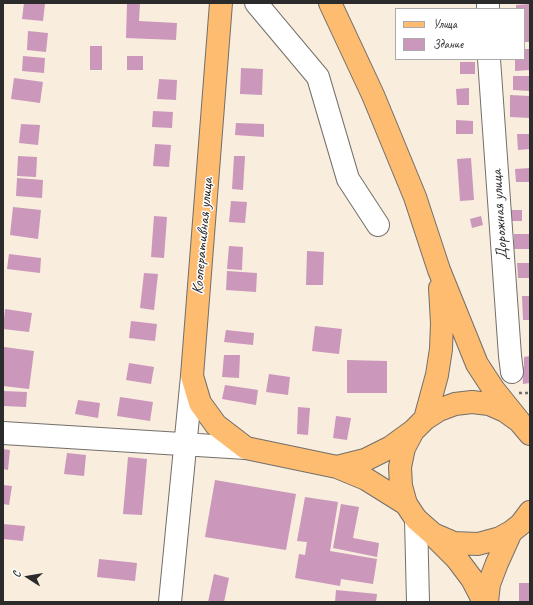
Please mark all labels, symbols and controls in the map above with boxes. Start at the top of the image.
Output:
legend [395,8,525,60]
text: Улица [433,16,457,32]
text: Здание [433,36,463,52]
street label: Дорожная улица [487,169,513,261]
street label: Кооперативная улица [188,177,218,295]
north arrow [8,557,48,597]
text: С [9,570,24,579]

